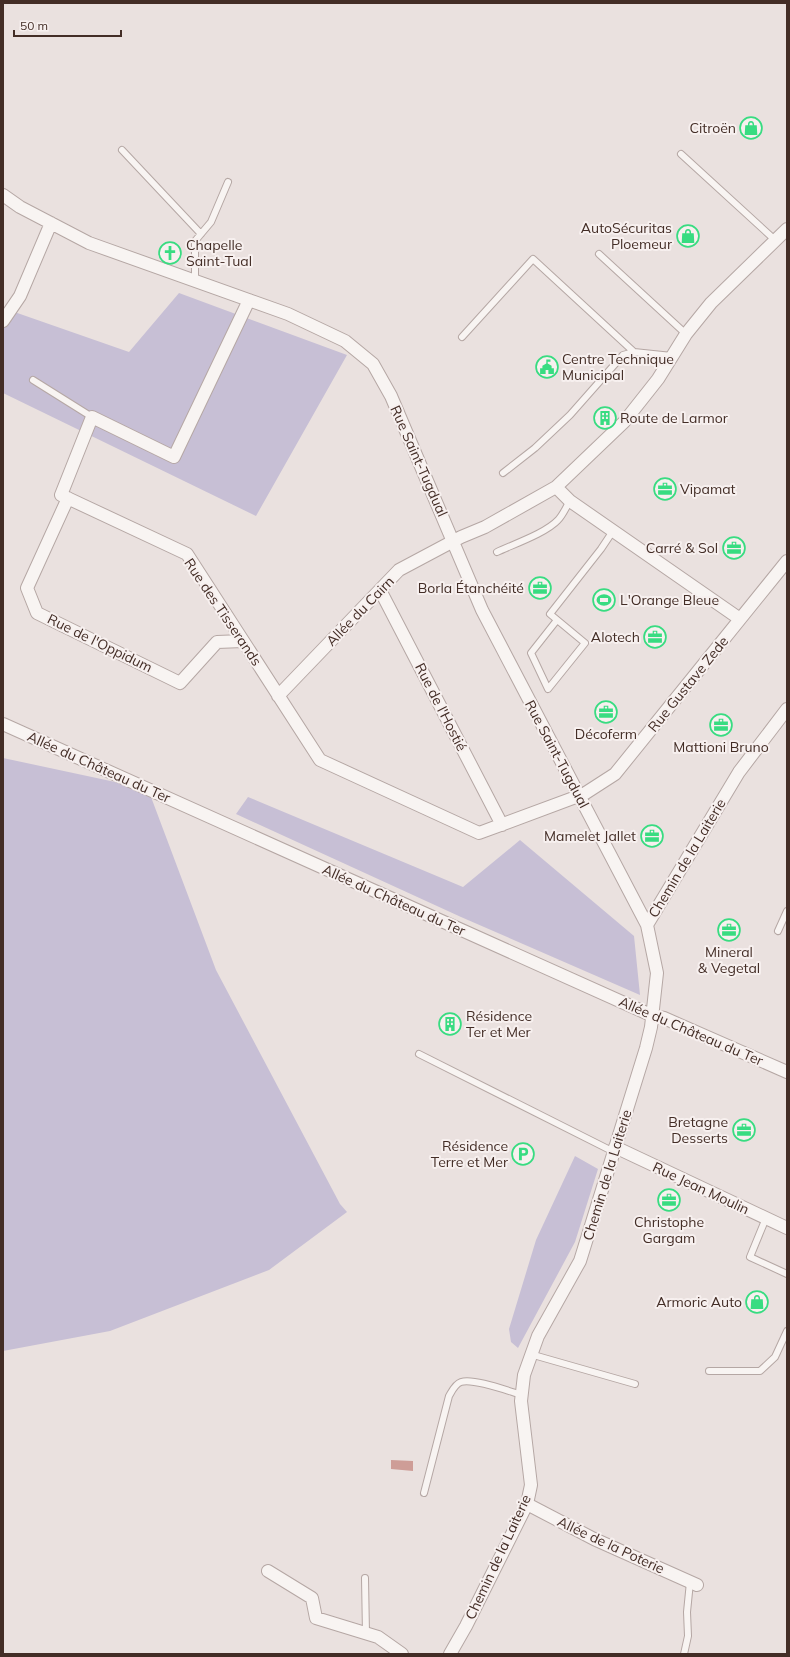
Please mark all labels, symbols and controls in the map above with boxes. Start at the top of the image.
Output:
scale bar [14,12,121,38]
text: 50 m [20,18,48,33]
shop icon: Citroën [738,115,764,141]
place label: Citroën [689,119,736,137]
place label: AutoSécuritas Ploemeur [581,219,673,253]
shop icon: AutoSécuritas Ploemeur [675,223,701,249]
place label: Chapelle Saint-Tual [186,236,252,270]
church icon: Chapelle Saint-Tual [157,240,183,266]
place label: Centre Technique Municipal [562,350,674,384]
public building icon: Centre Technique Municipal [534,354,560,380]
street label: Rue Saint-Tugdual [386,403,452,519]
building icon: Route de Larmor [592,405,618,431]
place label: Route de Larmor [620,409,729,427]
office icon: Vipamat [652,476,678,502]
place label: Vipamat [680,480,736,498]
office icon: Carré & Sol [721,535,747,561]
place label: Carré & Sol [646,539,718,557]
street label: Rue des Tisserands [180,555,266,669]
street label: Allée du Cairn [322,572,398,650]
office icon: Borla Étanchéité [527,575,553,601]
place label: Borla Étanchéité [418,579,524,597]
sports icon: L'Orange Bleue [591,587,617,613]
place label: L'Orange Bleue [620,591,719,609]
street label: Rue de l'Oppidum [44,610,156,676]
office icon: Alotech [642,624,668,650]
place label: Alotech [591,628,640,646]
street label: Rue Gustave Zede [644,633,732,735]
street label: Rue de l'Hostié [411,660,471,754]
street label: Rue Saint-Tugdual [521,697,593,811]
office icon: Décoferm [593,699,619,725]
office icon: Mattioni Bruno [708,712,734,738]
place label: Décoferm [575,725,637,743]
street label: Allée du Château du Ter [25,727,174,807]
place label: Mattioni Bruno [673,738,769,756]
street label: Chemin de la Laiterie [644,795,730,921]
office icon: Mamelet Jallet [639,823,665,849]
place label: Mamelet Jallet [544,827,636,845]
street label: Allée du Château du Ter [320,860,469,940]
office icon: Mineral & Vegetal [716,917,742,943]
place label: Mineral & Vegetal [698,943,760,977]
street label: Allée du Château du Ter [616,992,767,1070]
place label: Résidence Ter et Mer [466,1007,532,1041]
building icon: Résidence Ter et Mer [437,1011,463,1037]
street label: Chemin de la Laiterie [579,1107,635,1243]
place label: Bretagne Desserts [668,1113,728,1147]
office icon: Bretagne Desserts [731,1117,757,1143]
place label: Résidence Terre et Mer [431,1137,509,1171]
parking icon: Résidence Terre et Mer [510,1141,536,1167]
street label: Rue Jean Moulin [650,1158,752,1218]
office icon: Christophe Gargam [656,1187,682,1213]
place label: Christophe Gargam [634,1213,704,1247]
shop icon: Armoric Auto [744,1289,770,1315]
place label: Armoric Auto [656,1293,742,1311]
street label: Chemin de la Laiterie [461,1492,535,1622]
street label: Allée de la Poterie [555,1512,667,1578]

